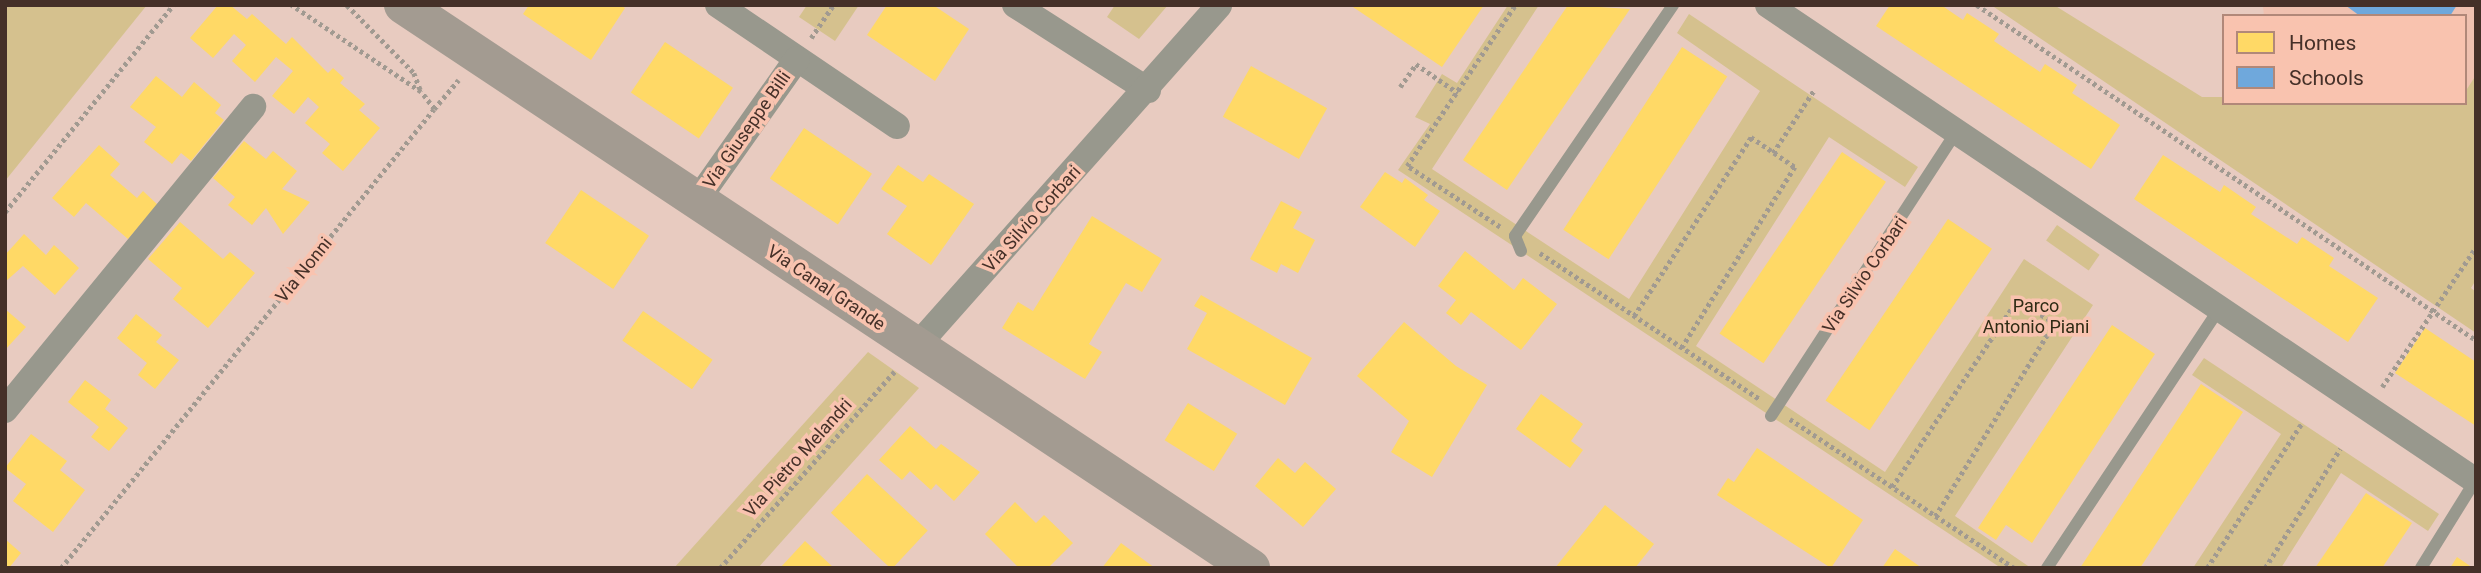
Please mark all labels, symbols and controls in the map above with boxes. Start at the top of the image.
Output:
legend [2222,14,2467,105]
text: Homes [2289,31,2356,55]
text: Schools [2289,66,2364,90]
street label: Via Giuseppe Billi [698,67,796,193]
street label: Via Silvio Corbari [979,161,1085,277]
street label: Via Silvio Corbari [1818,213,1912,337]
street label: Via Nonni [271,233,337,307]
street label: Via Canal Grande [763,241,889,335]
park label: Parco Antonio Piani [1983,296,2089,338]
street label: Via Pietro Melandri [739,394,857,522]

